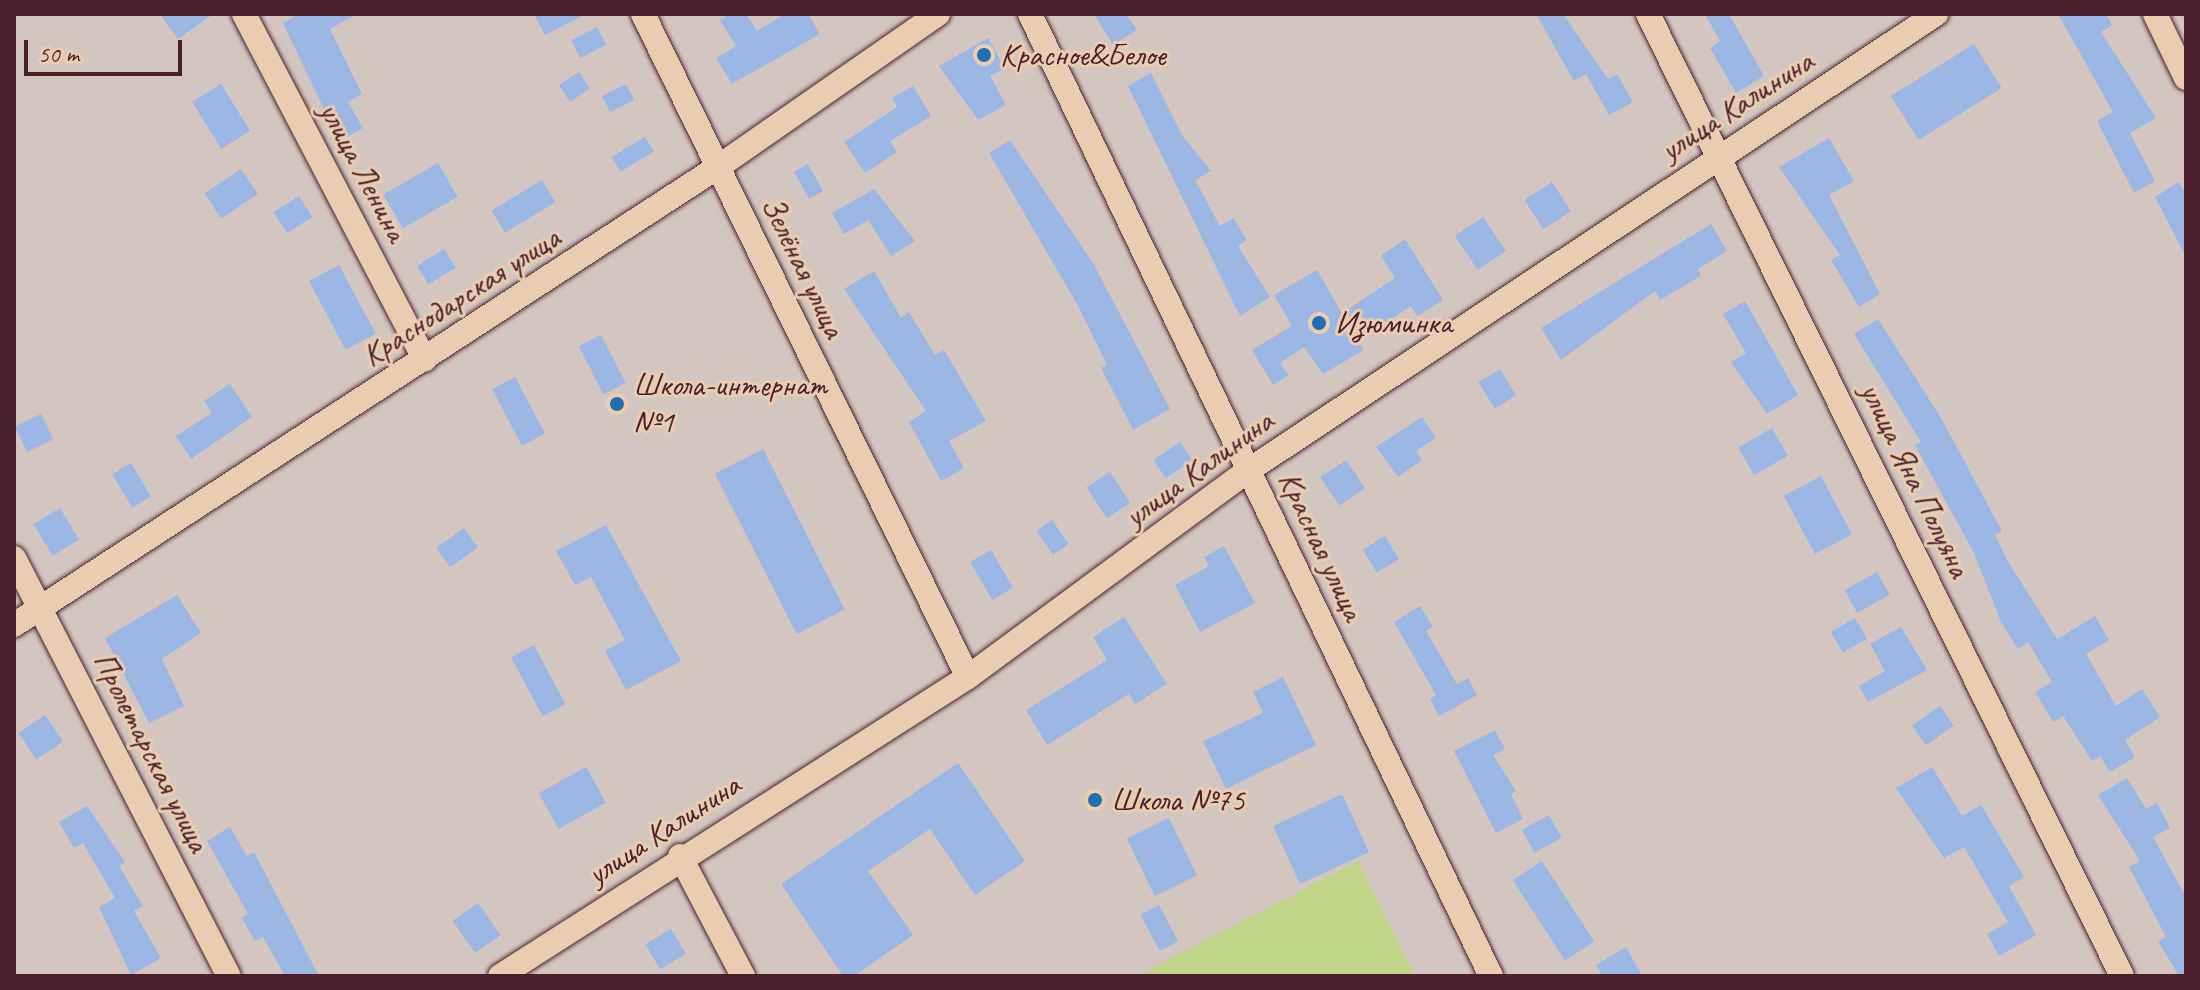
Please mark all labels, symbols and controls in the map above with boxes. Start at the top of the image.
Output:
scale bar [28,24,186,74]
place label: Красное&Белое [1000,36,1166,74]
text: 50 m [38,39,79,69]
street label: улица Калинина [1653,42,1821,170]
marker: Красное&Белое [975,46,993,64]
street label: улица Ленина [310,96,416,248]
street label: Зелёная улица [752,189,854,345]
street label: Краснодарская улица [353,218,569,376]
place label: Изюминка [1335,304,1452,342]
marker: Изюминка [1310,314,1328,332]
place label: Школа-интернат №1 [633,367,827,442]
street label: улица Яна Полуяна [1851,376,1979,584]
marker: Школа-интернат №1 [608,395,626,413]
street label: улица Калинина [1117,402,1281,536]
street label: Красная улица [1270,465,1372,627]
street label: Пролетарская улица [84,645,218,859]
street label: улица Калинина [580,766,748,894]
place label: Школа №75 [1111,781,1245,819]
marker: Школа №75 [1086,791,1104,809]

